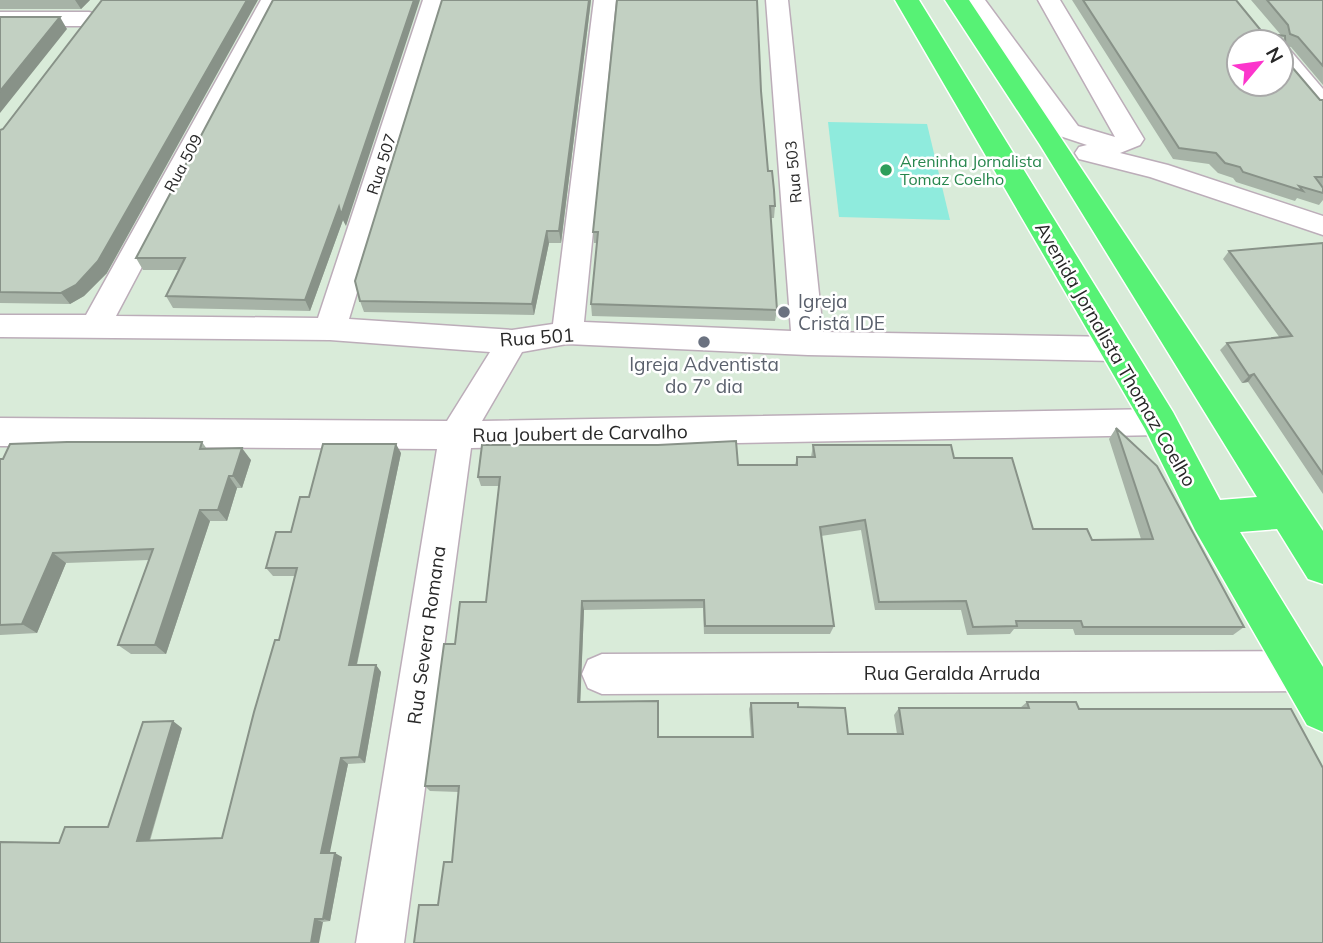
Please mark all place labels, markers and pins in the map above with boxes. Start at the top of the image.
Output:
place label: Areninha Jornalista Tomaz Coelho [900,151,1042,189]
marker: Areninha Jornalista Tomaz Coelho [878,162,894,178]
place label: Igreja Cristã IDE [798,289,885,335]
marker: Igreja Cristã IDE [776,304,792,320]
marker: Igreja Adventista do 7° dia [696,334,712,350]
place label: Igreja Adventista do 7° dia [629,352,779,398]

